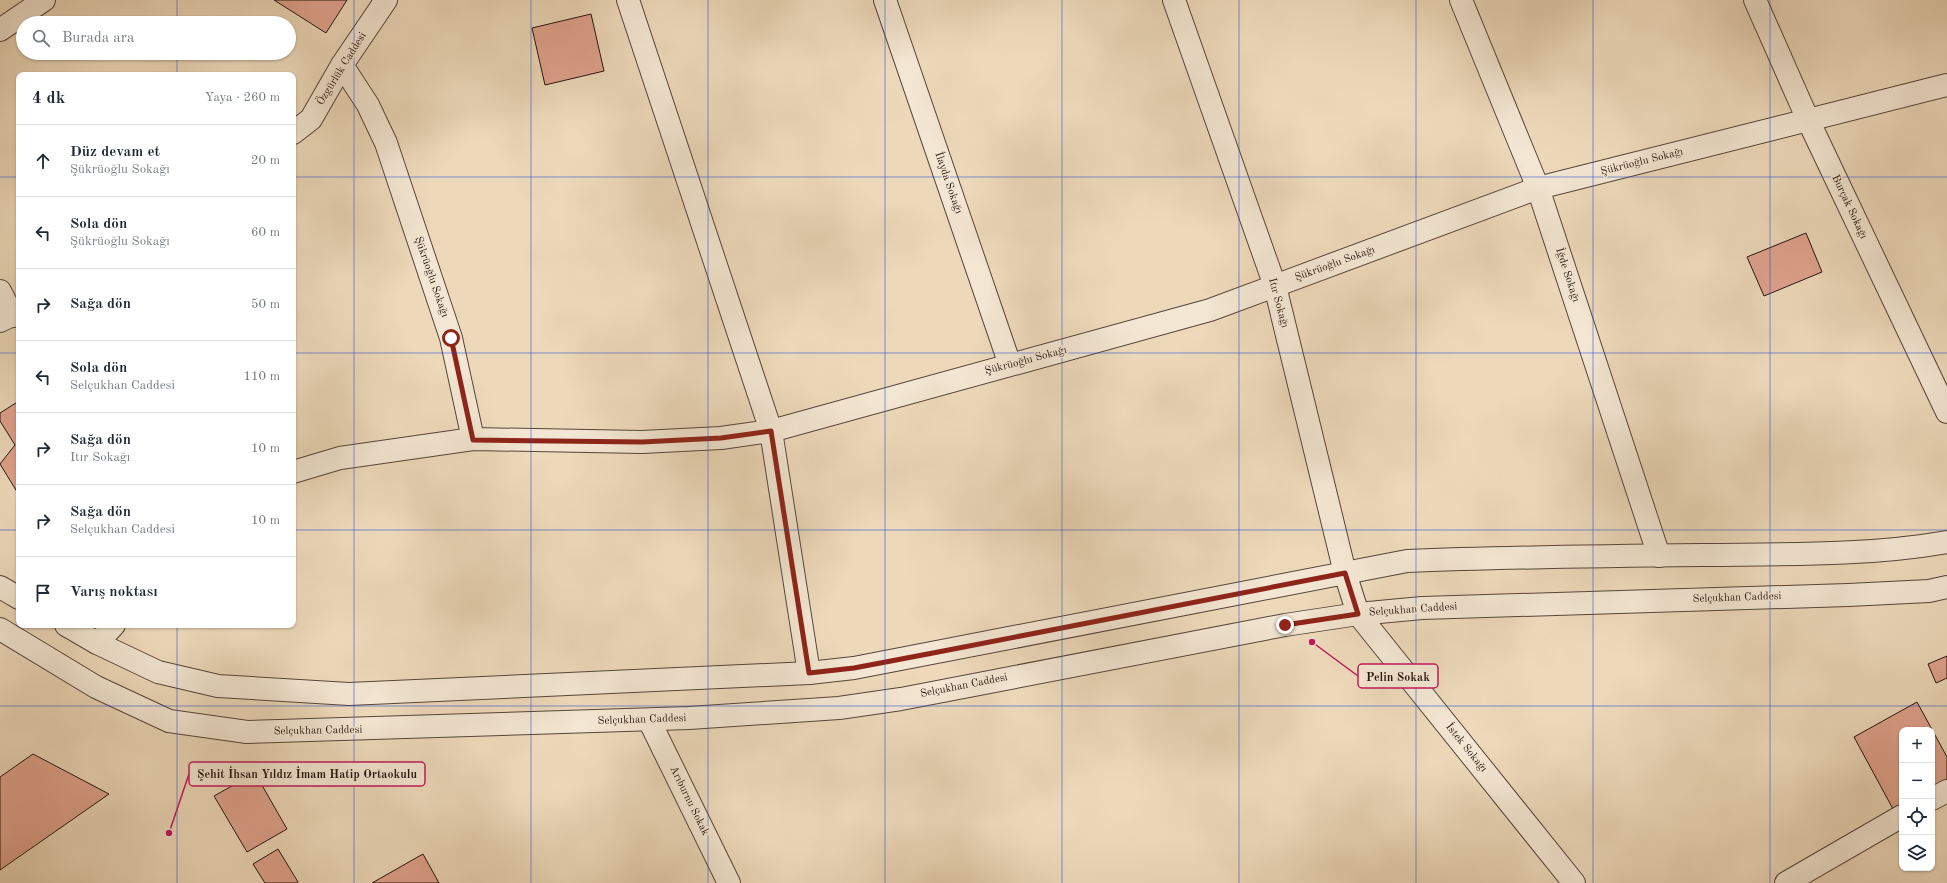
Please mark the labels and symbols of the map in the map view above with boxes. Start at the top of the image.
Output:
street label: Özgürlük Caddesi [313,30,369,107]
street label: Şükrüoğlu Sokağı [1600,146,1684,178]
street label: İlayda Sokağı [932,150,966,215]
street label: Burçak Sokağı [1829,173,1869,241]
street label: Şükrüoğlu Sokağı [412,235,450,319]
street label: Şükrüoğlu Sokağı [1293,244,1377,284]
street label: İğde Sokağı [1553,246,1583,304]
street label: Itır Sokağı [1266,277,1290,329]
route start [442,329,460,347]
street label: Şükrüoğlu Sokağı [984,345,1068,377]
street label: Selçukhan Caddesi [1692,591,1782,605]
street label: Selçukhan Caddesi [1368,601,1458,619]
route end [1276,616,1294,634]
callout: Pelin Sokak [1358,664,1438,688]
street label: Selçukhan Caddesi [919,672,1009,700]
text: Pelin Sokak [1366,672,1430,684]
street label: Selçukhan Caddesi [597,713,687,727]
street label: İstek Sokağı [1443,720,1490,774]
street label: Selçukhan Caddesi [274,725,362,737]
callout: Şehit İhsan Yıldız İmam Hatip Ortaokulu [189,762,425,786]
street label: Arıburnu Sokak [667,764,711,838]
text: Şehit İhsan Yıldız İmam Hatip Ortaokulu [197,766,417,781]

